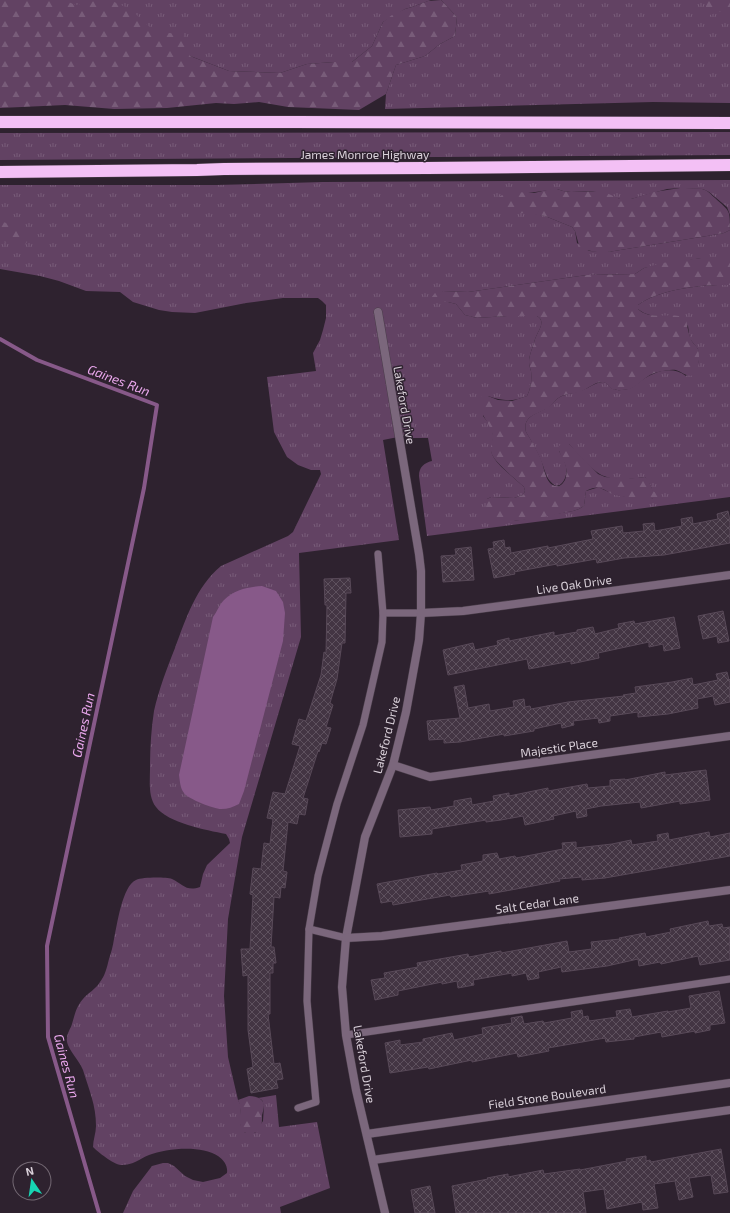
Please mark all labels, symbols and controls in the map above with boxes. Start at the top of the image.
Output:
street label: James Monroe Highway [301,147,430,161]
water label: Gaines Run [85,361,153,399]
street label: Lakeford Drive [391,365,419,445]
street label: Live Oak Drive [535,572,613,596]
water label: Gaines Run [68,691,98,759]
street label: Lakeford Drive [370,695,402,775]
street label: Majestic Place [519,735,599,760]
street label: Salt Cedar Lane [494,890,580,916]
street label: Lakeford Drive [351,1024,379,1104]
water label: Gaines Run [51,1032,83,1100]
street label: Field Stone Boulevard [487,1081,607,1111]
north arrow [12,1161,52,1201]
text: N [24,1164,35,1178]

